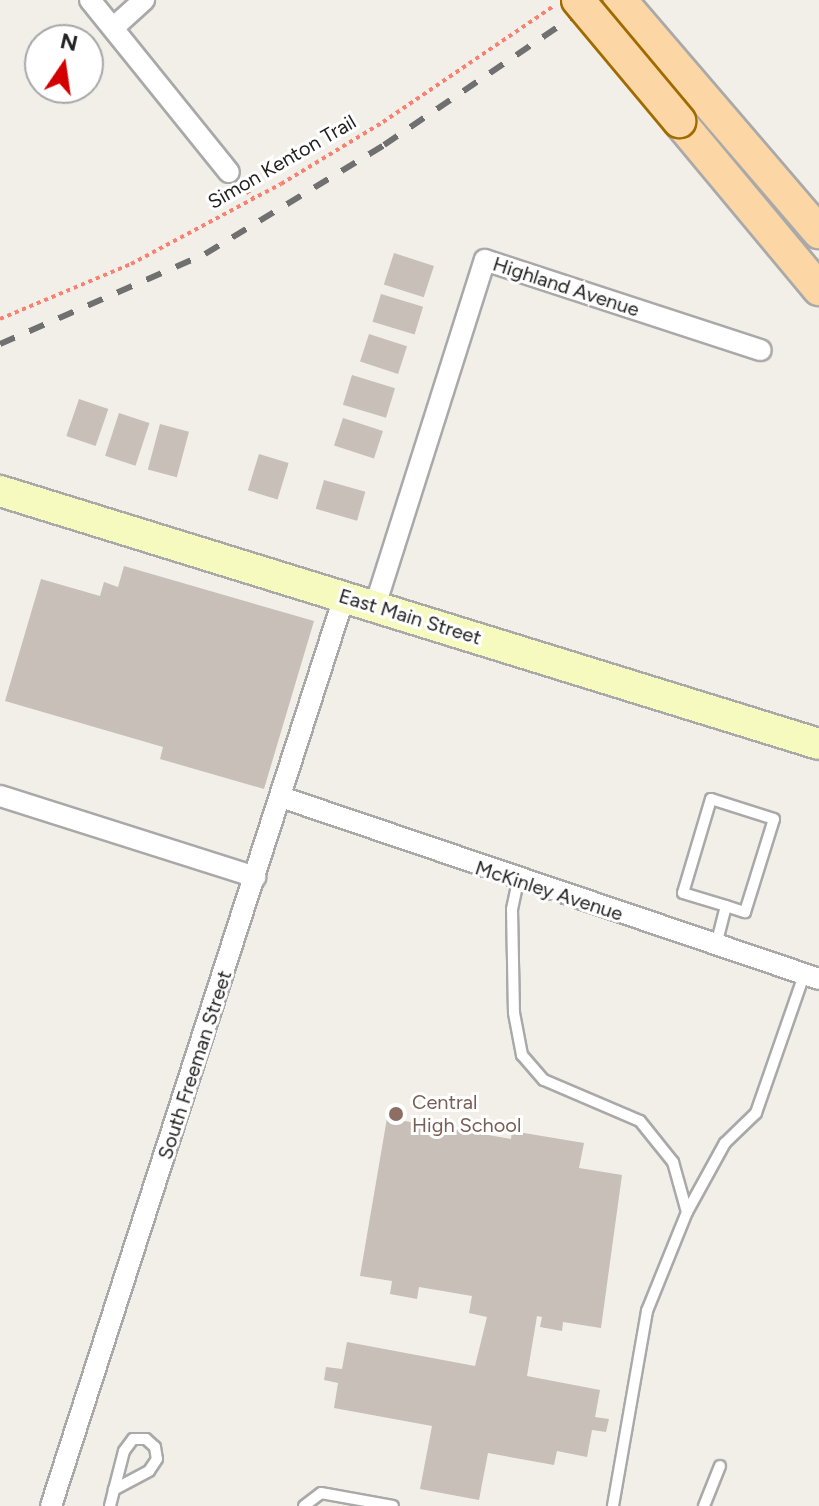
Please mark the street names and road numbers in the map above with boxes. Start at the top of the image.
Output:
street label: Simon Kenton Trail [204,110,360,214]
street label: Highland Avenue [490,252,642,322]
street label: East Main Street [336,584,484,650]
street label: McKinley Avenue [472,856,626,926]
street label: South Freeman Street [153,967,237,1163]

